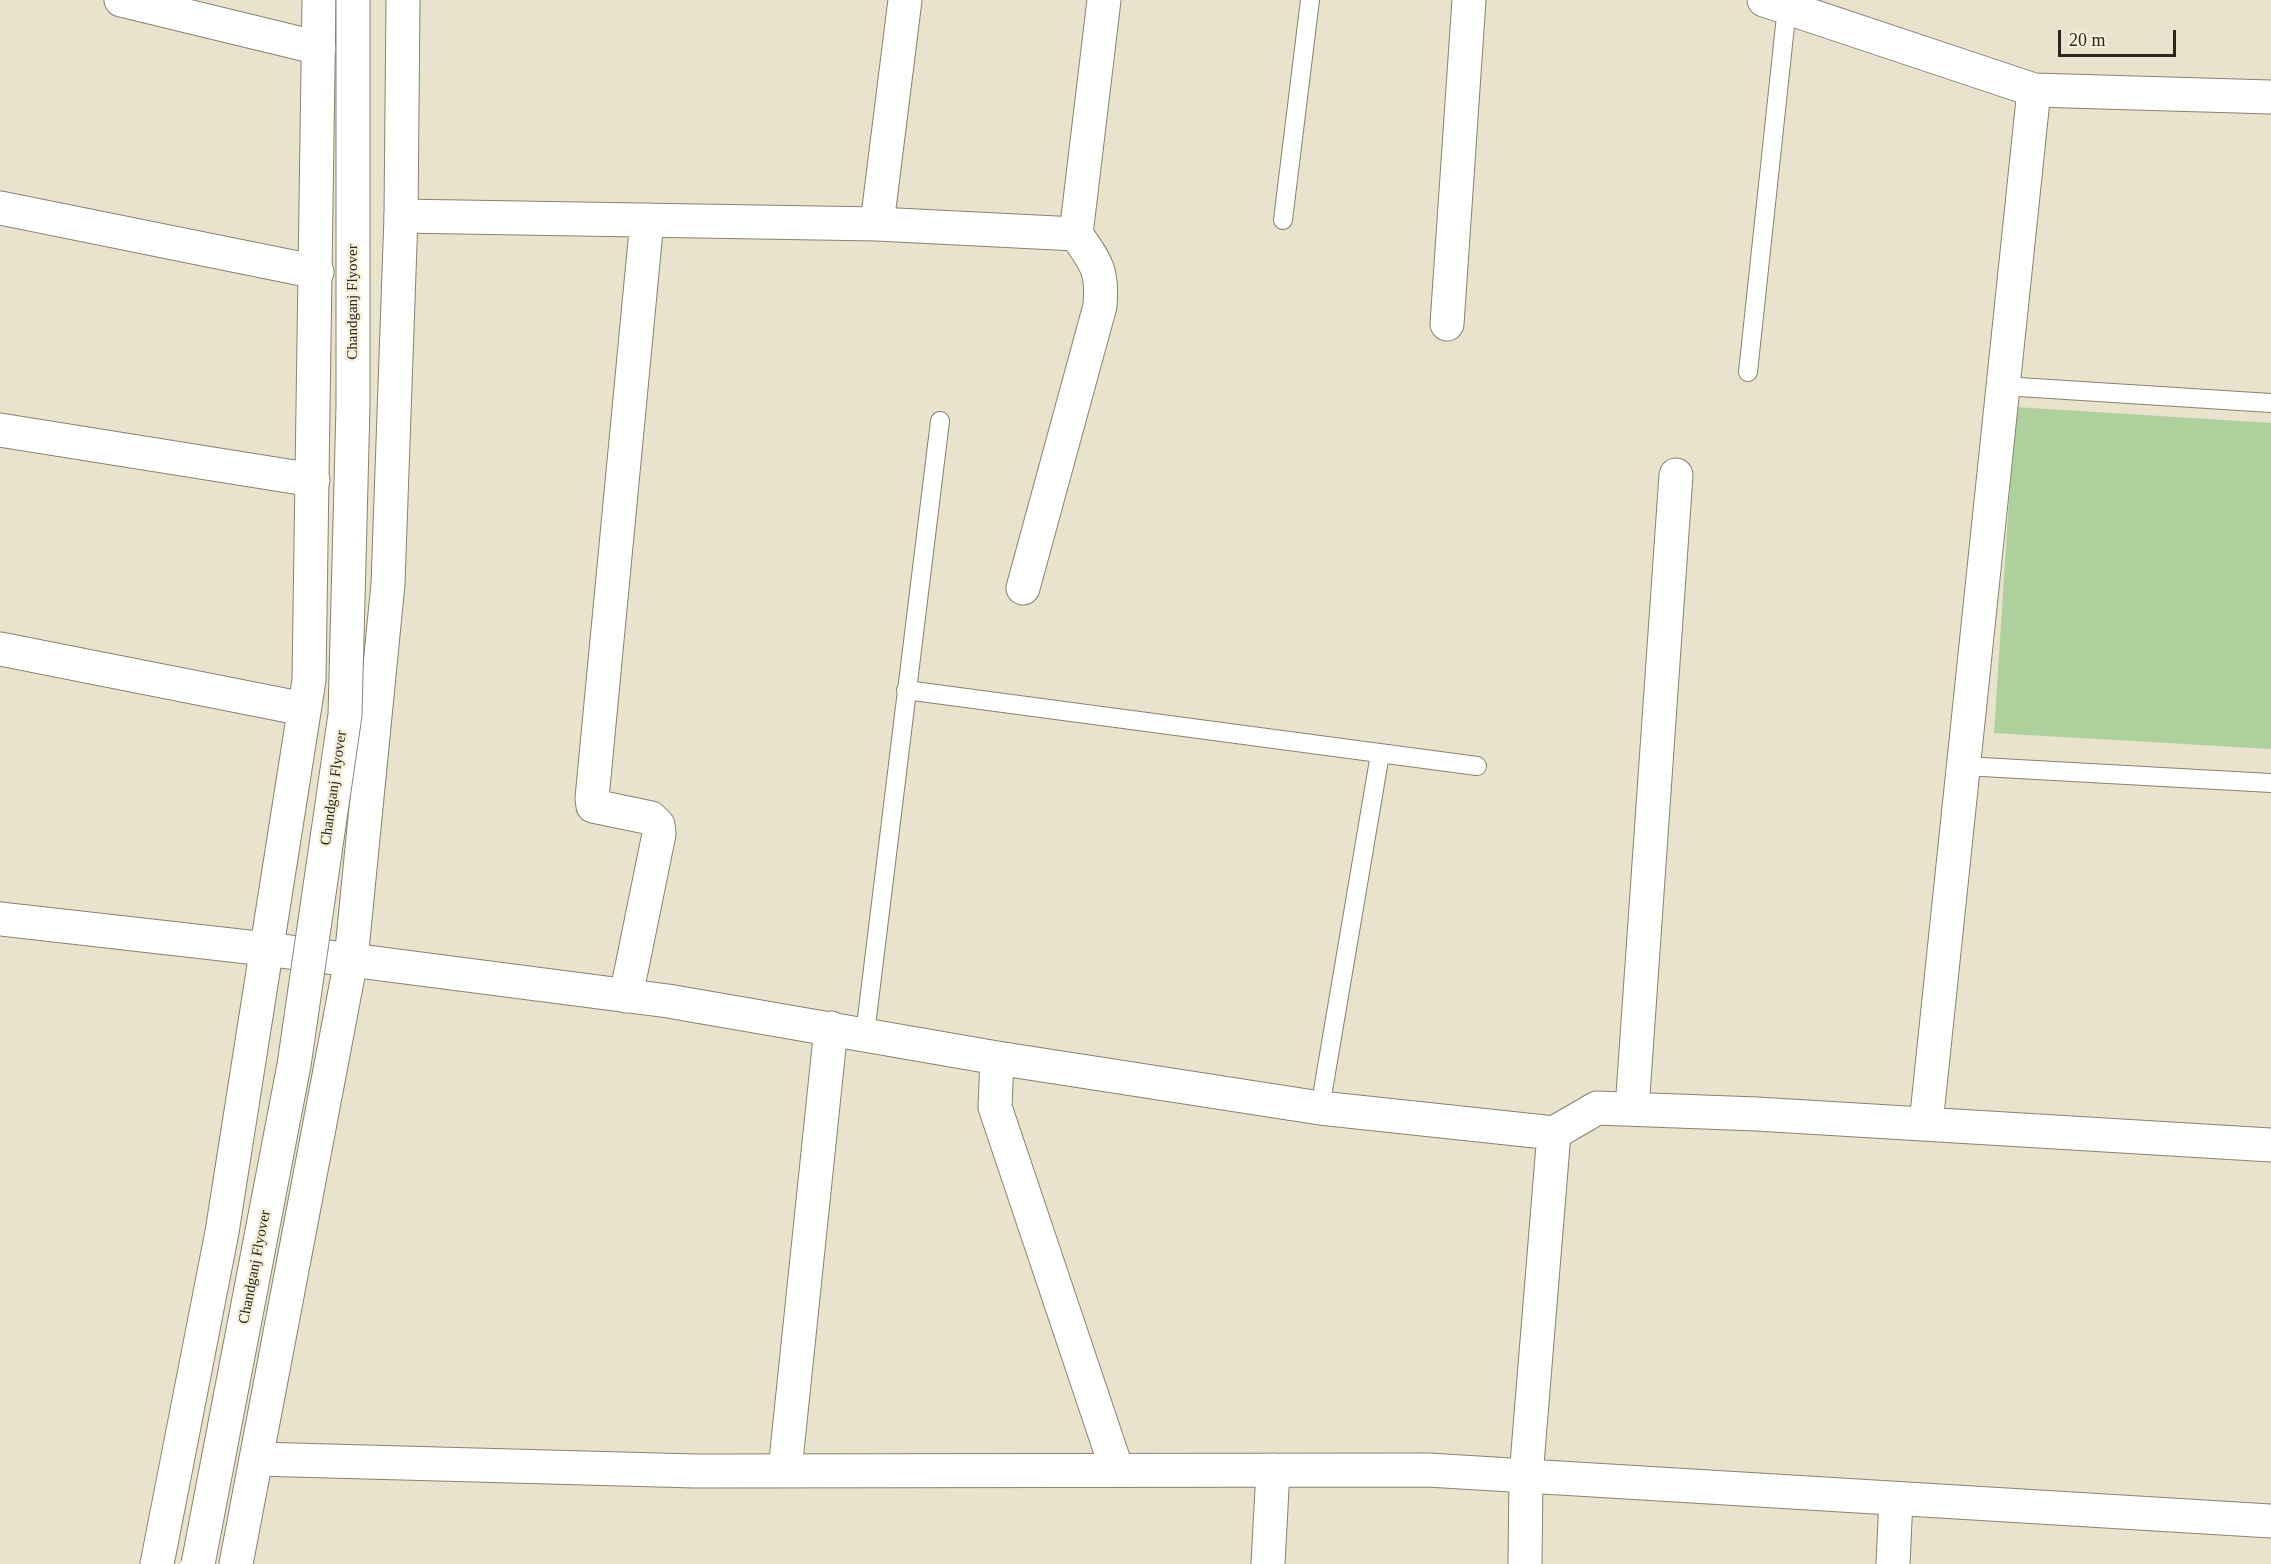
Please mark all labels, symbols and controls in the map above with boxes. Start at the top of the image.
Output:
scale bar [2061,18,2180,56]
text: 20 m [2069,30,2106,50]
street label: Chandganj Flyover [344,244,362,360]
street label: Chandganj Flyover [317,730,351,846]
street label: Chandganj Flyover [235,1209,275,1325]

